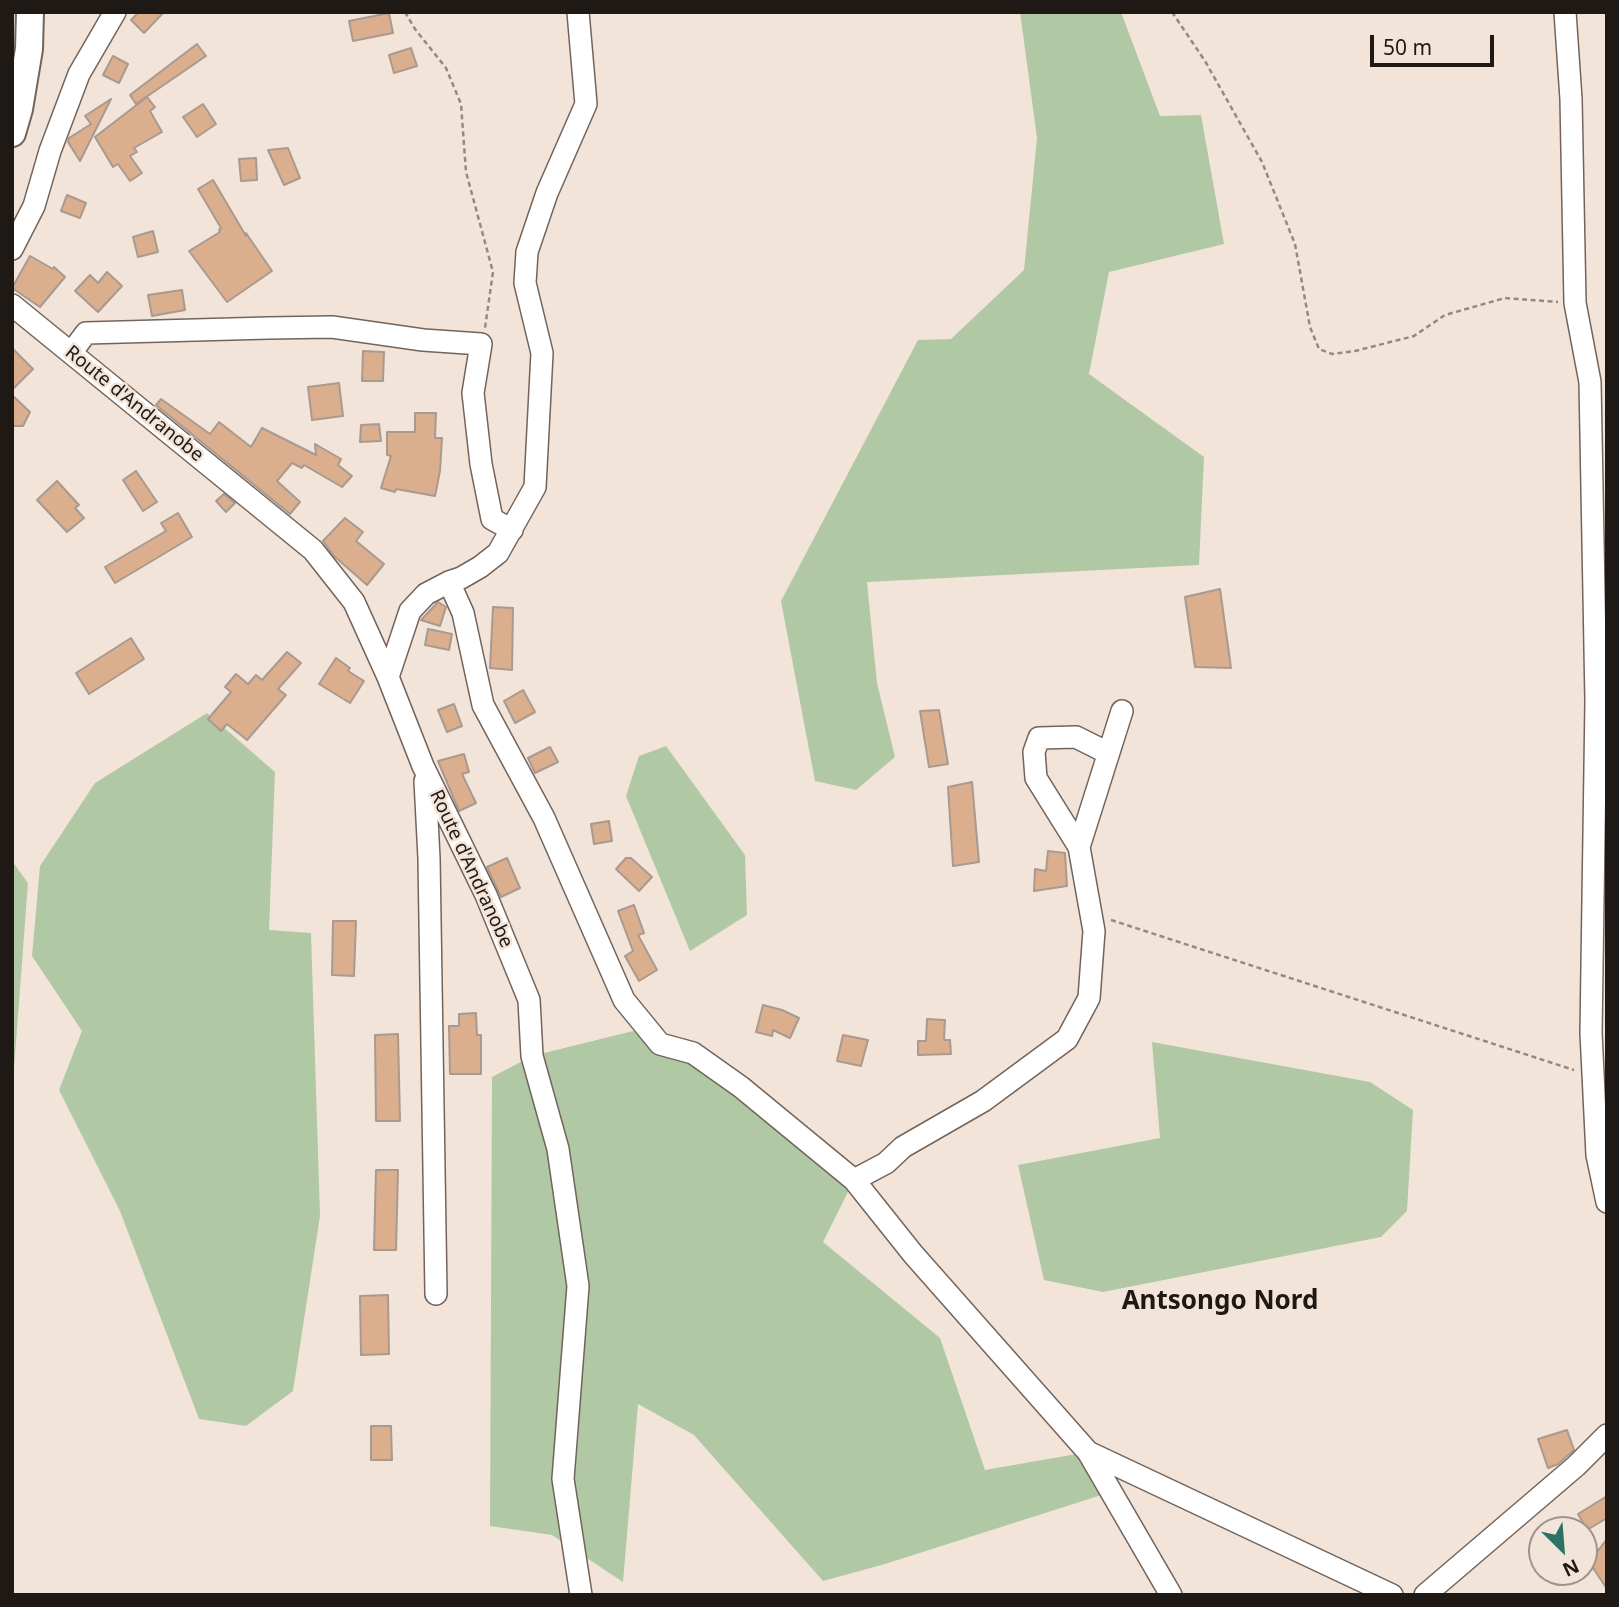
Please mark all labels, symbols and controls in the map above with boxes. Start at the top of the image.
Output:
scale bar [1374,21,1498,65]
text: 50 m [1383,33,1432,61]
street label: Route d'Andranobe [60,341,208,467]
street label: Route d'Andranobe [424,786,518,952]
district label: Antsongo Nord [1122,1286,1318,1318]
north arrow [1528,1516,1598,1586]
text: N [1559,1553,1584,1583]

